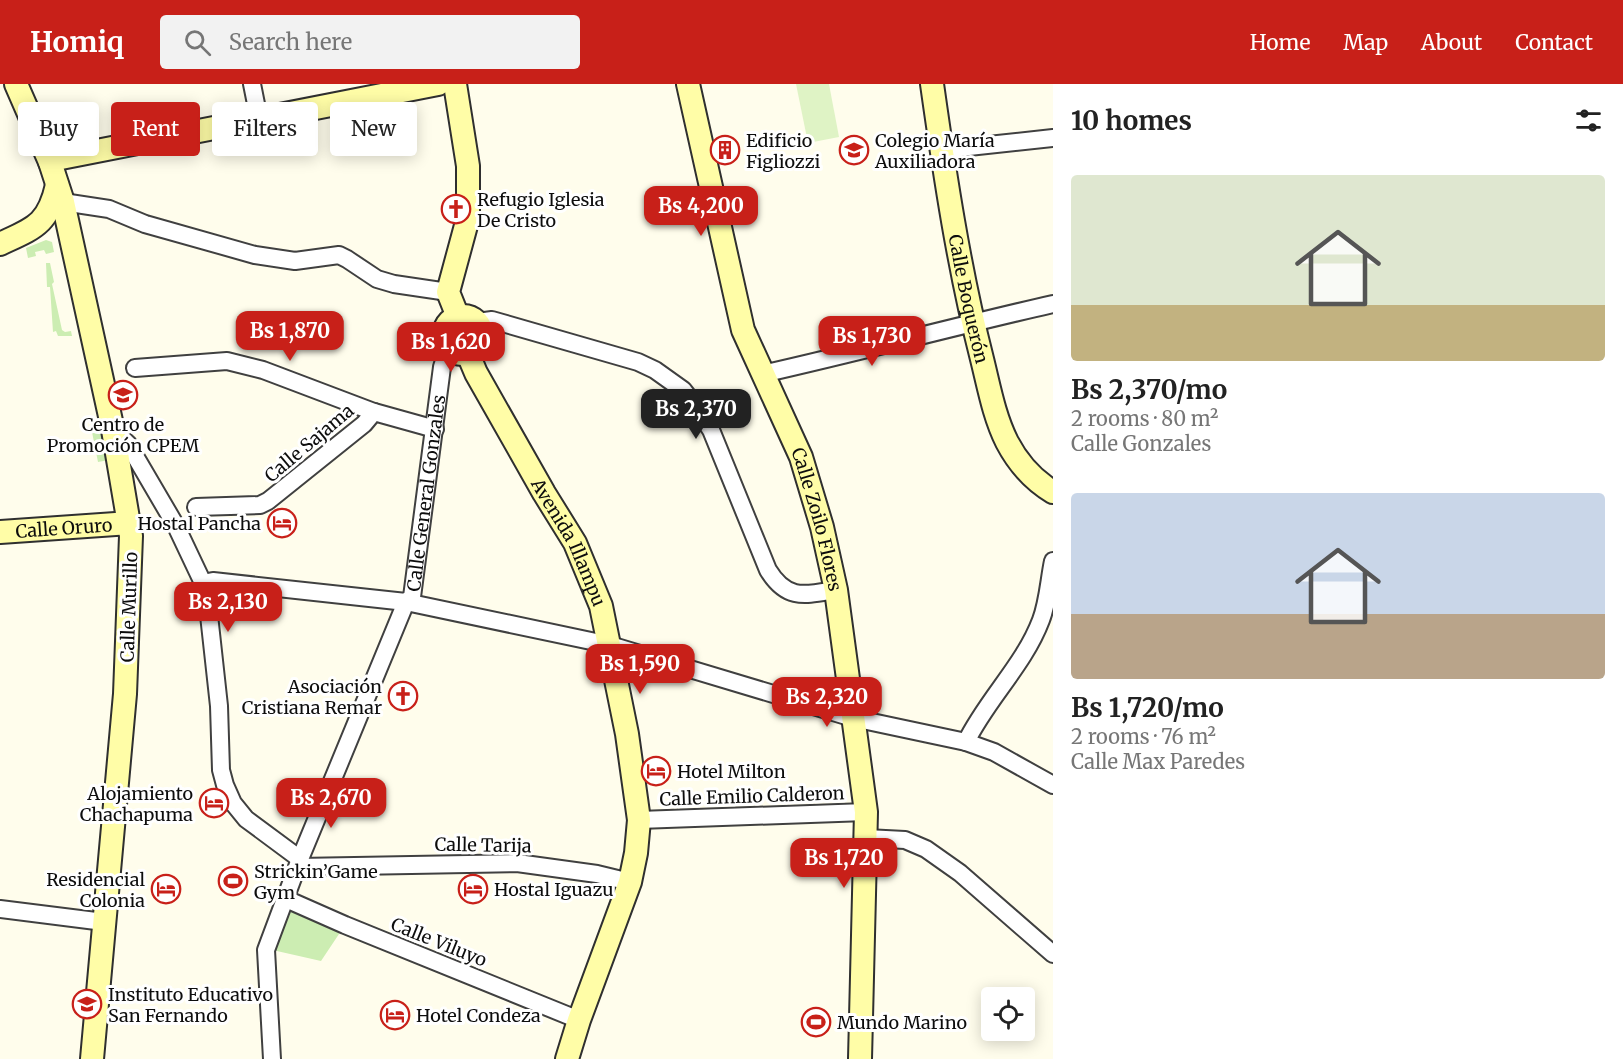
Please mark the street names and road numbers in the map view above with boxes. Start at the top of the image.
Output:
street label: Calle Boquerón [944,233,994,366]
street label: Calle General Gonzales [401,393,450,593]
street label: Calle Sajama [260,399,359,487]
street label: Calle Zoilo Flores [787,444,847,593]
street label: Avenida Illampu [526,473,611,610]
street label: Calle Oruro [15,513,113,542]
street label: Calle Murillo [116,551,142,663]
street label: Calle Emilio Calderon [659,781,845,811]
street label: Calle Tarija [434,833,532,857]
street label: Calle Viluyo [388,912,490,972]

